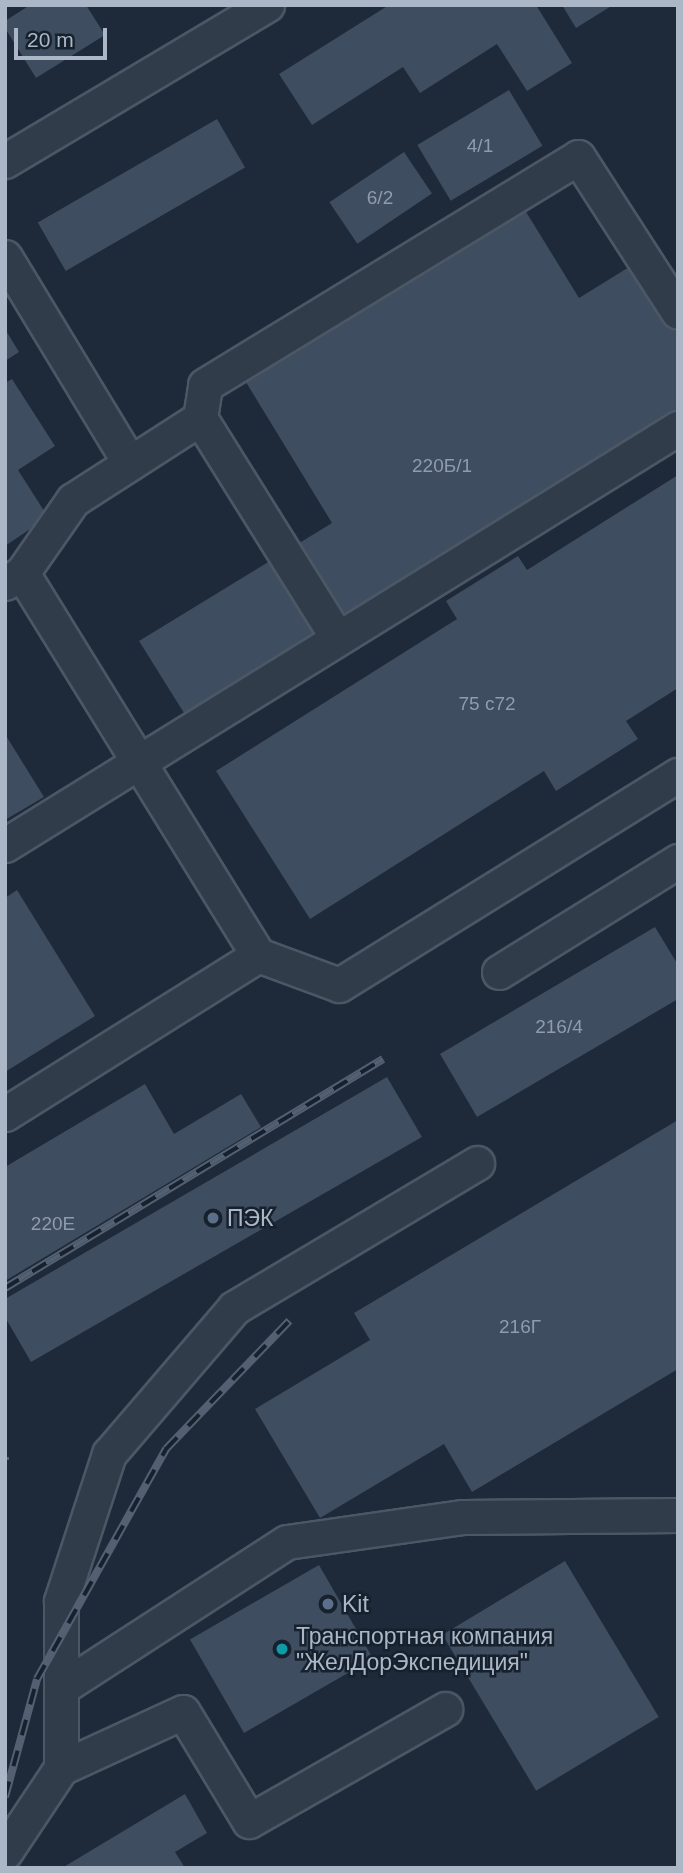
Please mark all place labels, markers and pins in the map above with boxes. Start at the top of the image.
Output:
place label: ПЭК [227,1204,273,1232]
marker: ПЭК [205,1210,221,1226]
place label: Kit [342,1590,369,1618]
marker: Kit [320,1596,336,1612]
place label: Транспортная компания "ЖелДорЭкспедиция" [296,1622,553,1676]
marker: Транспортная компания "ЖелДорЭкспедиция" [274,1641,290,1657]

